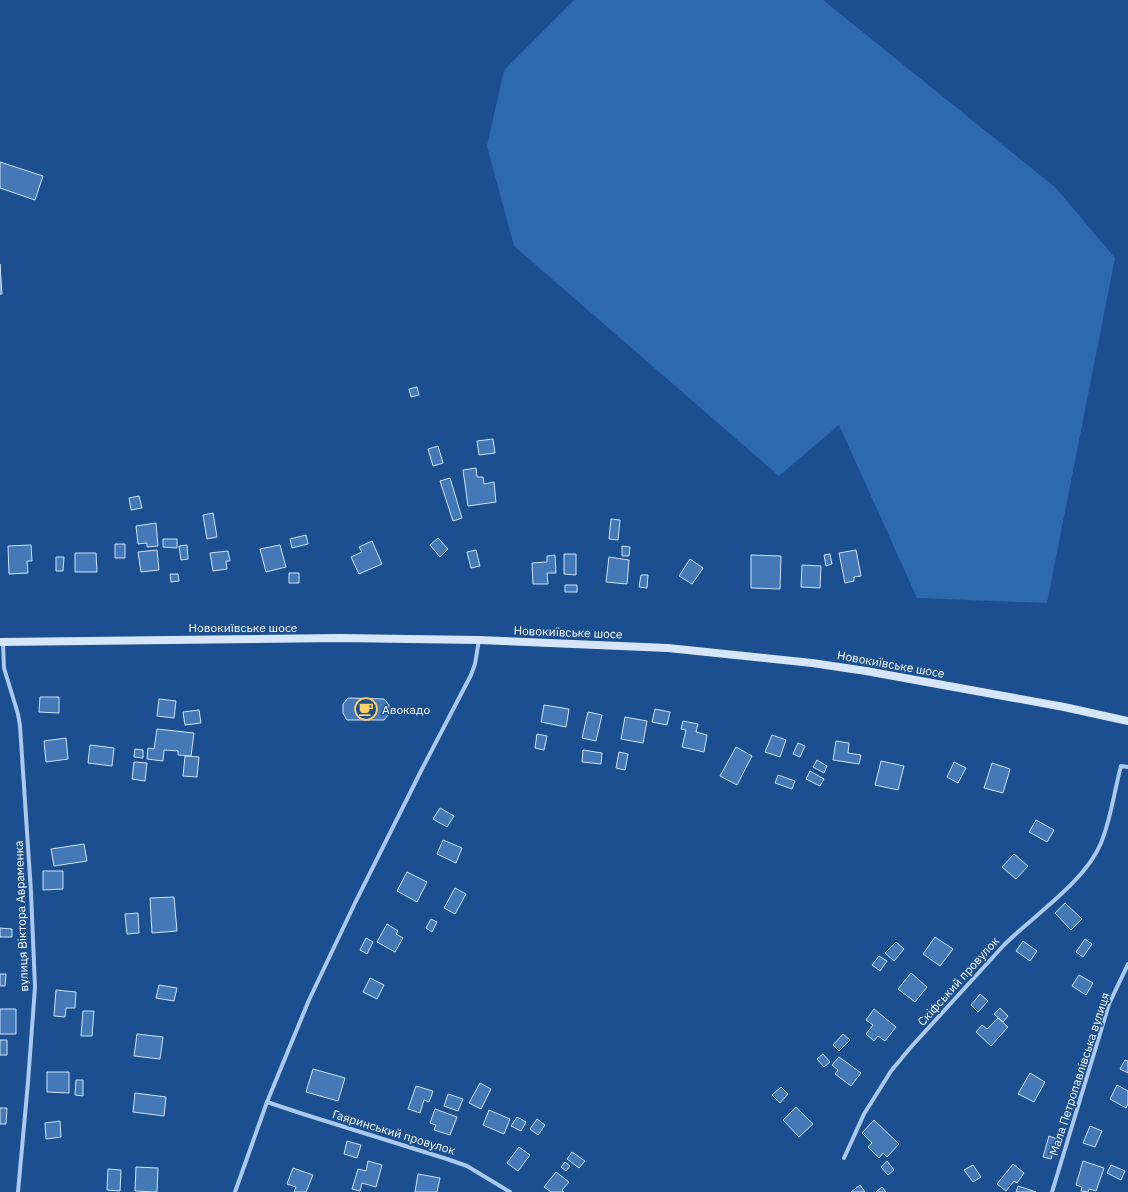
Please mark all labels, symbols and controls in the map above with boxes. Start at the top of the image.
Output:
street label: Новокиївське шосе [189,620,298,635]
street label: Новокиївське шосе [513,623,623,641]
street label: Новокиївське шосе [836,647,946,681]
cafe icon: Авокадо [353,696,379,722]
place label: Авокадо [382,702,430,717]
street label: вулиця Віктора Авраменка [11,840,31,992]
street label: Скіфський провулок [914,933,1002,1029]
street label: Мала Петропавлівська вулиця [1046,991,1112,1157]
street label: Гаяринський провулок [331,1106,458,1158]

